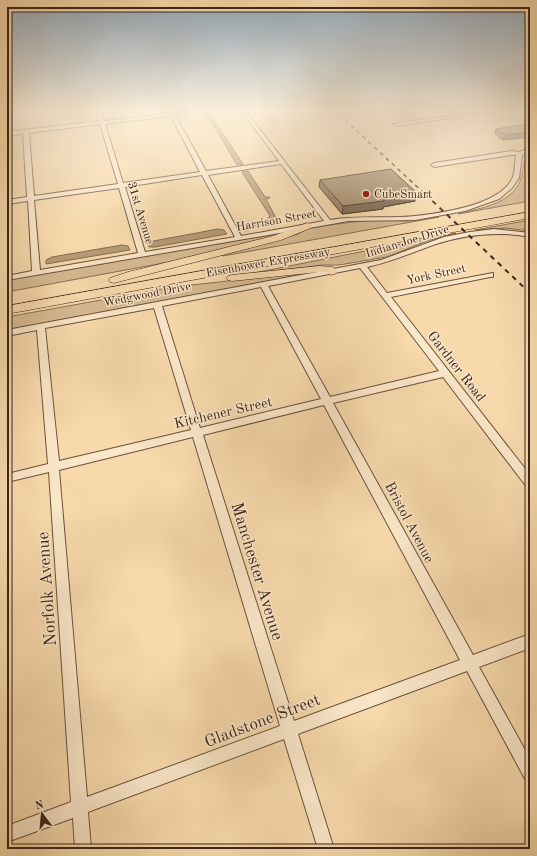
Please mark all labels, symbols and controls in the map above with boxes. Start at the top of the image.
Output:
street label: 31st Avenue [125,181,155,246]
marker: CubeSmart [361,189,371,199]
place label: CubeSmart [374,189,432,201]
street label: Harrison Street [235,208,317,234]
street label: Indian Joe Drive [364,223,451,260]
street label: Eisenhower Expressway [205,246,332,280]
street label: York Street [406,263,467,287]
street label: Wedgwood Drive [102,281,192,309]
street label: Gardner Road [425,329,488,404]
street label: Kitchener Street [173,395,274,431]
street label: Bristol Avenue [382,480,436,565]
street label: Manchester Avenue [228,500,286,643]
street label: Norfolk Avenue [35,531,60,647]
street label: Gladstone Street [202,691,323,751]
north arrow [22,794,62,834]
text: N [34,799,46,812]

